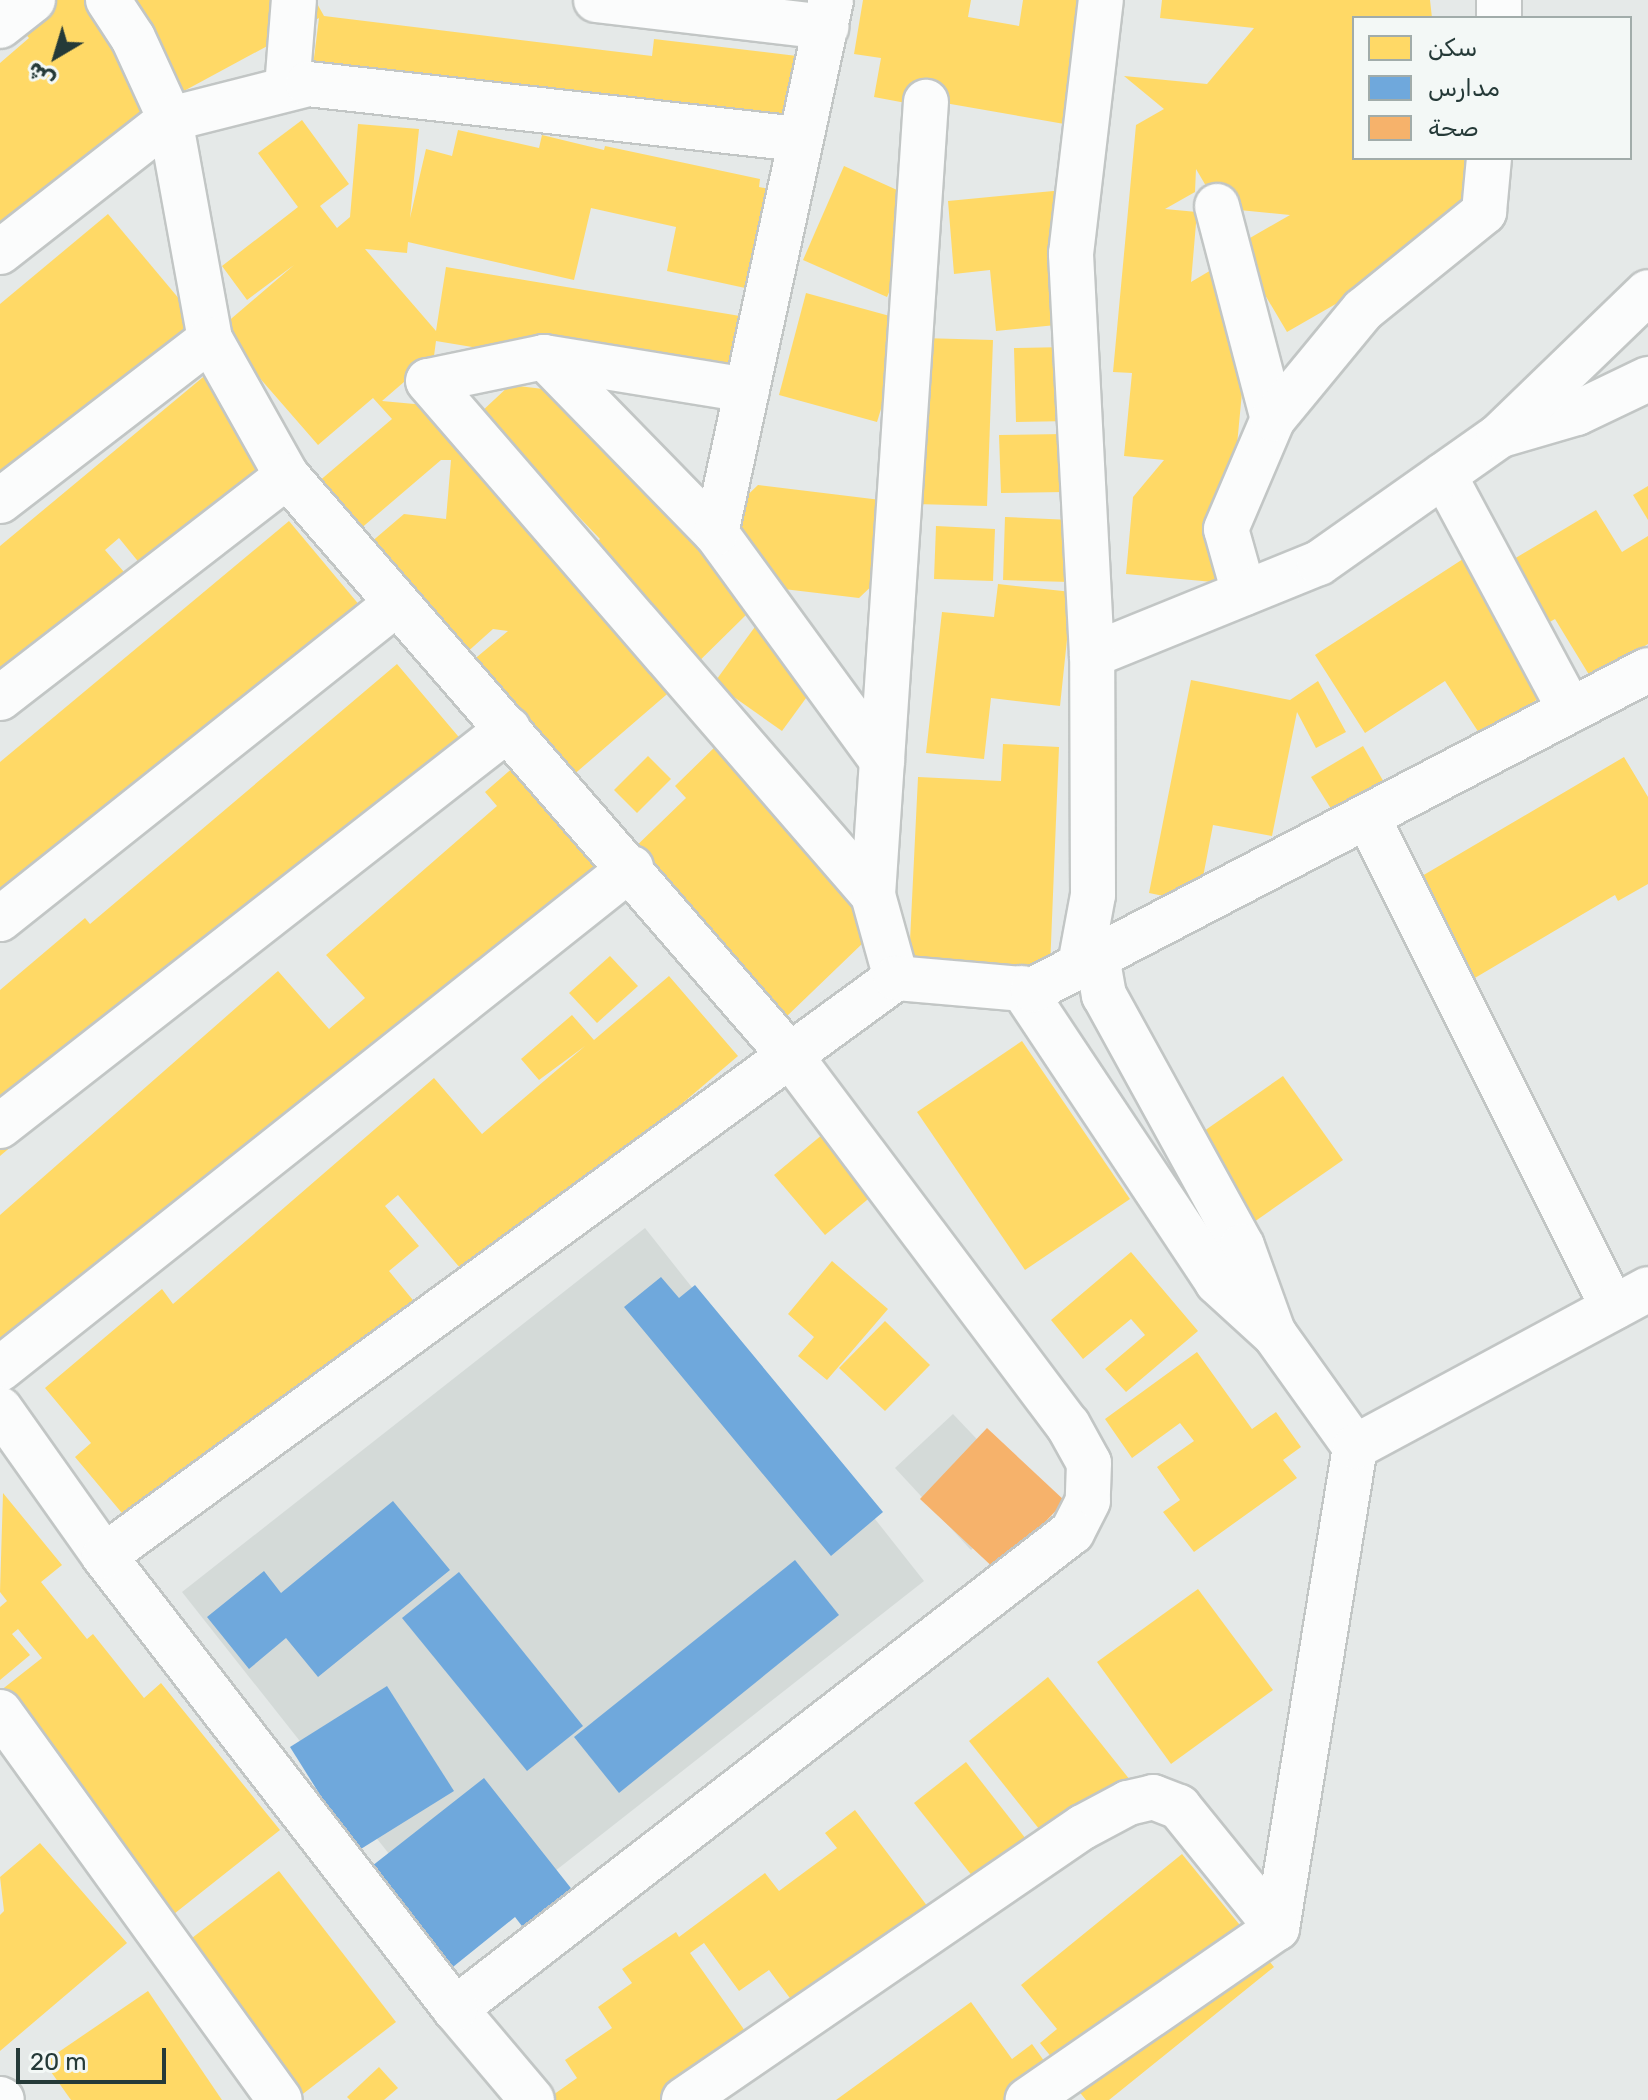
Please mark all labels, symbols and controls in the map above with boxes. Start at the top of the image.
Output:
north arrow [16,16,96,96]
legend [1352,16,1632,160]
text: سكن [1428,34,1477,62]
text: ش [22,56,60,95]
text: مدارس [1428,74,1500,102]
text: صحة [1428,114,1479,142]
scale bar [20,2032,170,2082]
text: 20 m [30,2048,87,2076]

